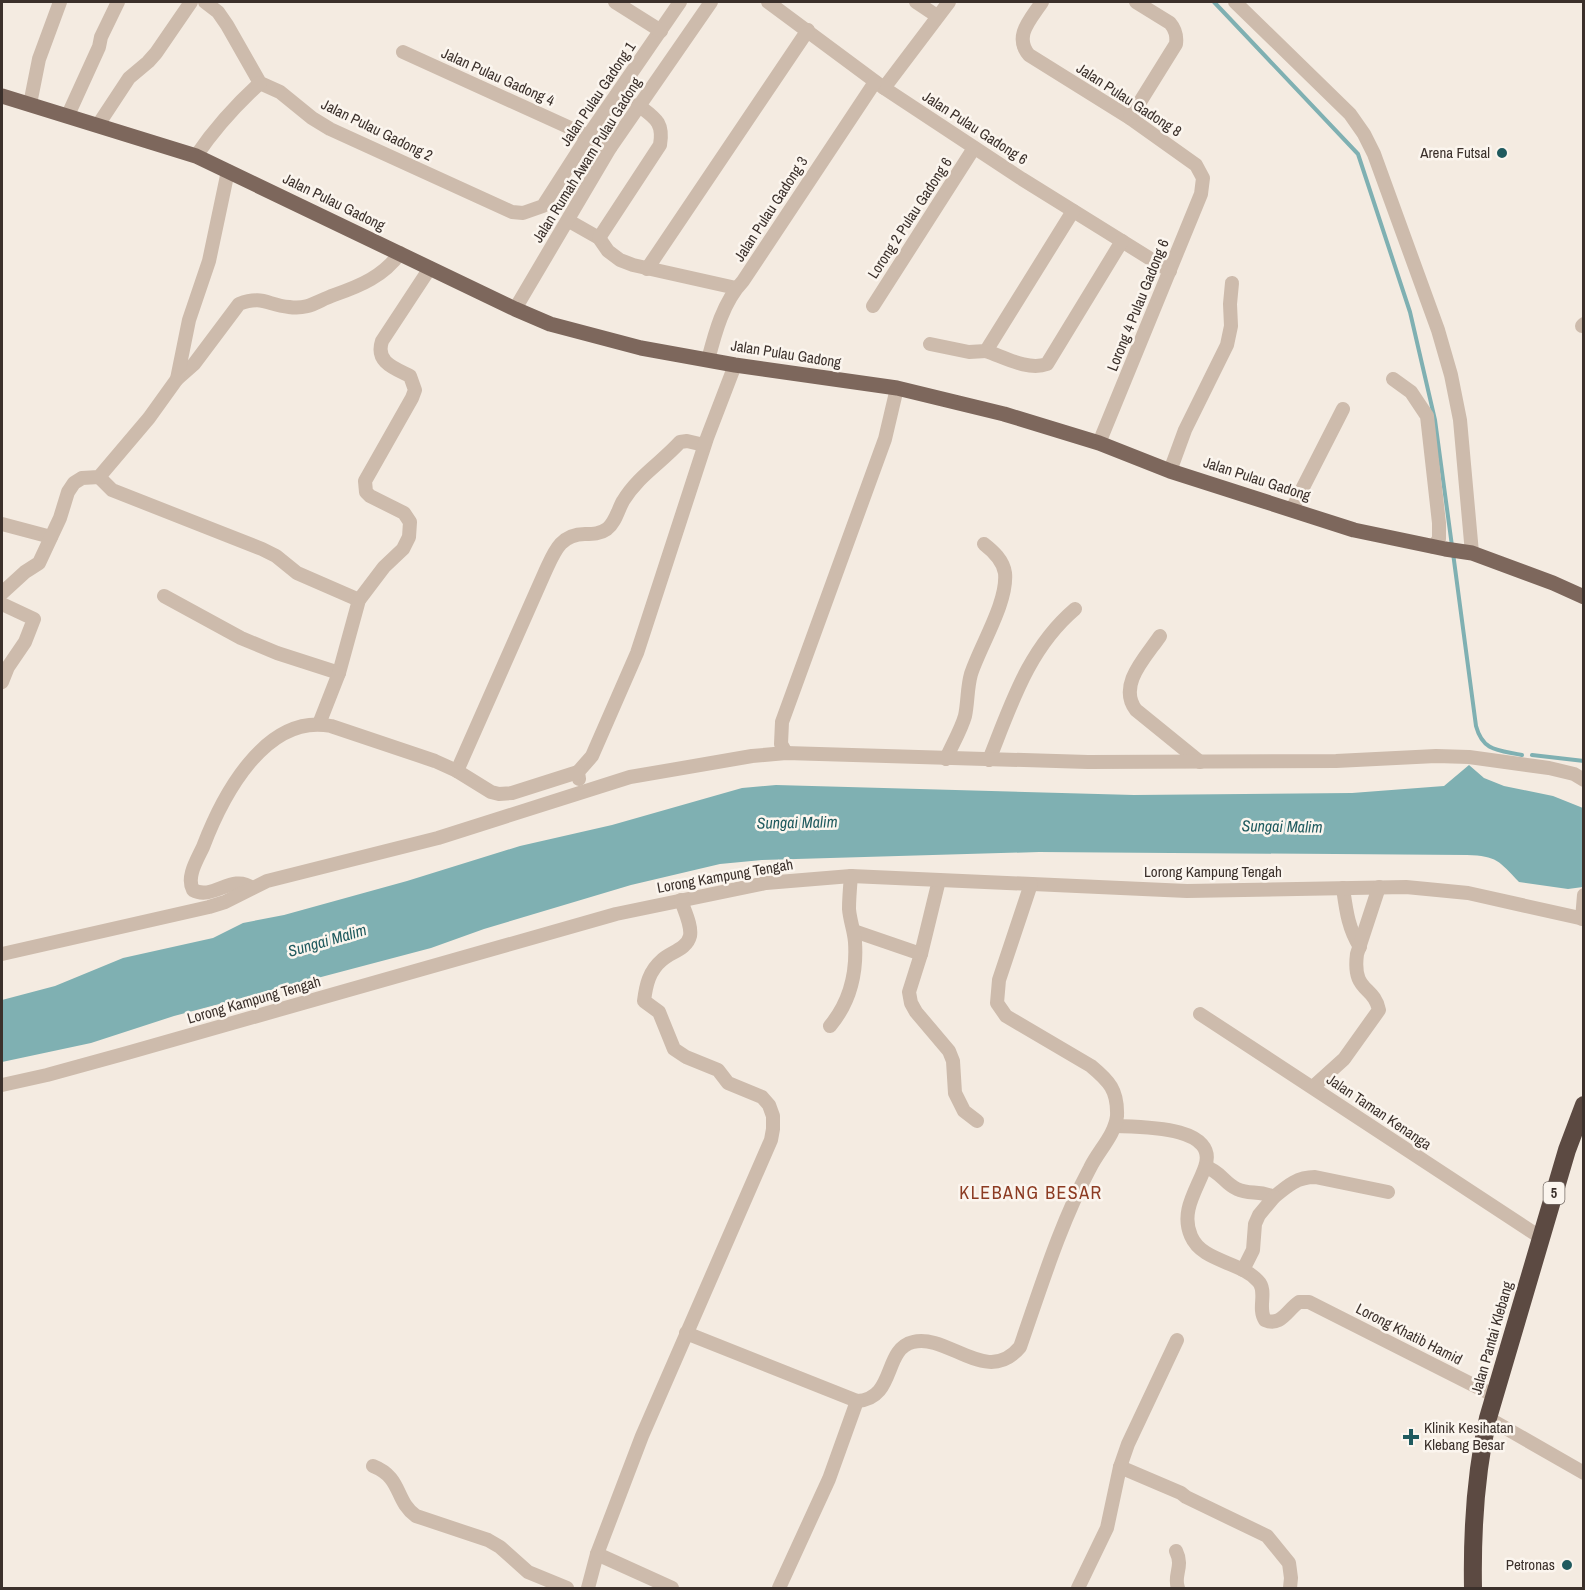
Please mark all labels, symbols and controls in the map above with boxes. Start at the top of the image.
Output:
street label: Jalan Pulau Gadong 1 [555,37,640,150]
street label: Jalan Pulau Gadong 4 [438,42,558,111]
street label: Jalan Pulau Gadong 8 [1073,58,1186,142]
street label: Jalan Rumah Awam Pulau Gadong [527,73,646,246]
street label: Jalan Pulau Gadong 6 [919,86,1032,170]
street label: Jalan Pulau Gadong 2 [318,93,437,166]
place label: Arena Futsal [1419,142,1490,163]
marker: Arena Futsal [1495,146,1509,160]
street label: Jalan Pulau Gadong 3 [729,152,813,265]
street label: Lorong 2 Pulau Gadong 6 [862,153,957,283]
street label: Jalan Pulau Gadong [280,168,389,235]
street label: Lorong 4 Pulau Gadong 6 [1101,235,1174,374]
street label: Jalan Pulau Gadong [729,334,843,373]
street label: Jalan Pulau Gadong [1201,451,1314,506]
water label: Sungai Malim [756,810,838,834]
water label: Sungai Malim [1241,814,1323,838]
street label: Lorong Kampung Tengah [655,853,795,898]
street label: Lorong Kampung Tengah [1144,861,1282,882]
water label: Sungai Malim [285,918,369,962]
street label: Lorong Kampung Tengah [185,970,323,1029]
street label: Jalan Taman Kenanga [1323,1069,1436,1155]
district label: KLEBANG BESAR [959,1180,1103,1205]
road number: 5 [1544,1182,1564,1204]
street label: Jalan Pantai Klebang [1465,1279,1518,1397]
street label: Lorong Khatib Hamid [1352,1298,1466,1369]
place label: Klinik Kesihatan Klebang Besar [1424,1417,1514,1455]
marker: Klinik Kesihatan Klebang Besar [1402,1428,1420,1446]
place label: Petronas [1506,1554,1555,1575]
marker: Petronas [1560,1558,1574,1572]

